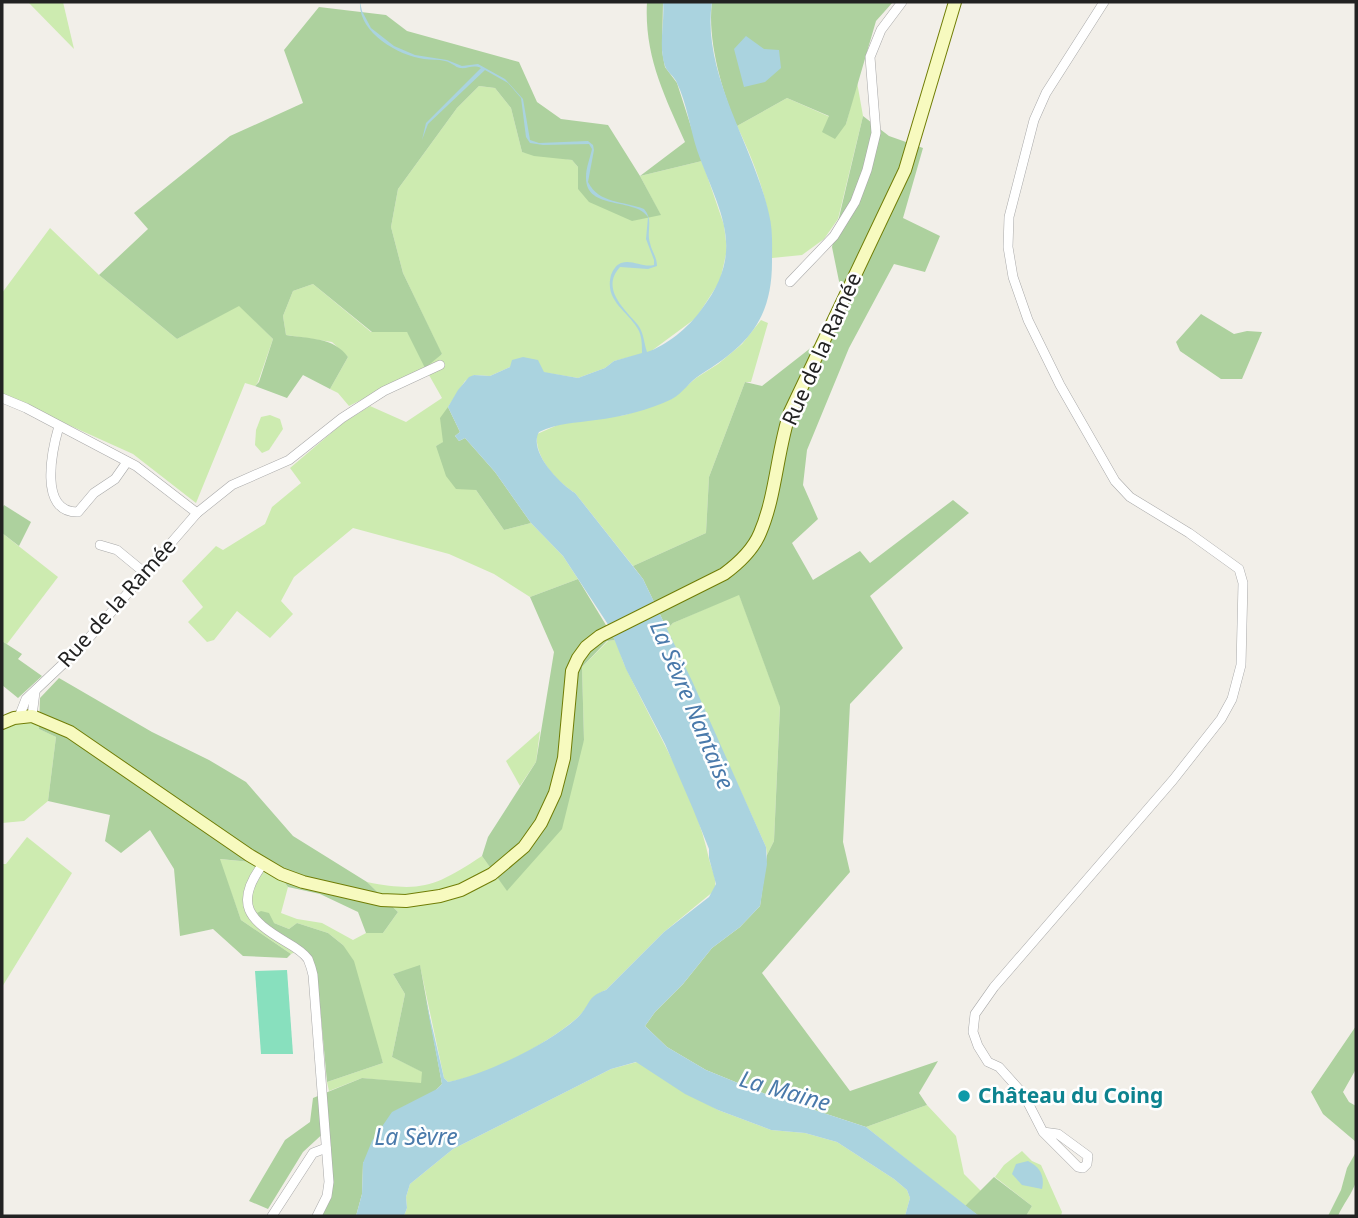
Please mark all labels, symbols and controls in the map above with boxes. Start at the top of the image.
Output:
street label: Rue de la Ramée [775,268,867,429]
street label: Rue de la Ramée [51,532,182,673]
water label: La Sèvre Nantaise [643,615,743,794]
water label: La Maine [736,1062,834,1118]
place label: Château du Coing [978,1081,1163,1109]
marker: Château du Coing [956,1088,972,1104]
water label: La Sèvre [374,1120,458,1152]

